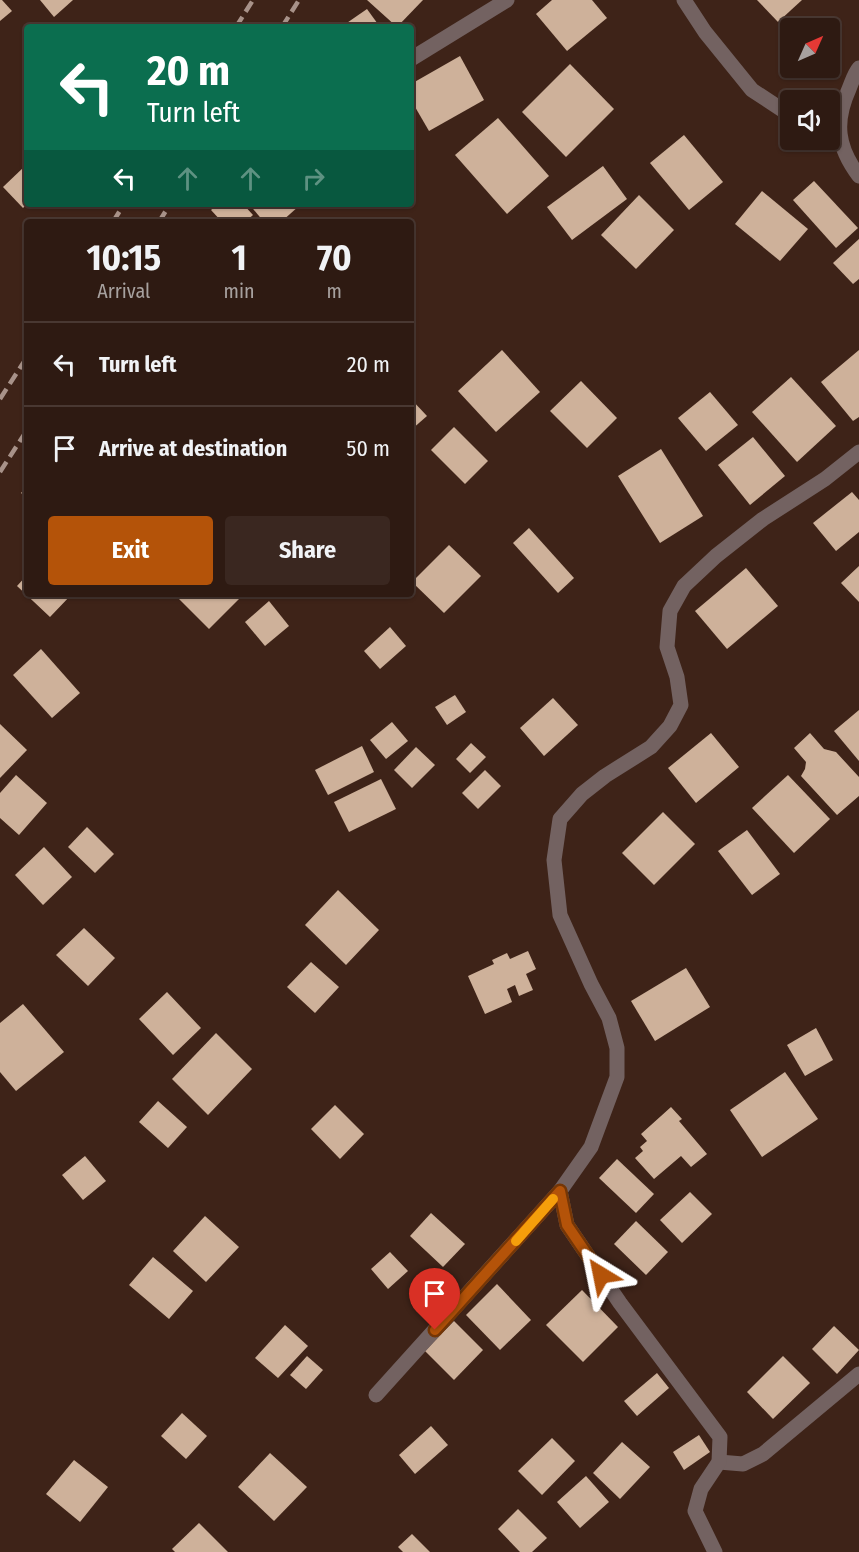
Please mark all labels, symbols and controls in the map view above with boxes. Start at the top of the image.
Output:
north arrow [780,18,840,78]
map controls [780,18,840,150]
text: 20 m [147,46,230,96]
icon: left [48,48,126,126]
button: sound [780,90,840,150]
text: Turn left [147,97,240,129]
icon: left [108,162,141,195]
icon: ahead [171,162,204,195]
icon: ahead [234,162,267,195]
icon: right [297,162,330,195]
text: 10:15 [86,236,161,280]
text: 1 [231,236,247,280]
text: 70 [317,236,352,280]
text: Arrival [97,279,150,303]
text: min [224,279,255,303]
text: m [327,279,342,303]
icon: left [48,348,81,381]
text: Turn left [99,351,177,378]
text: 20 m [347,351,390,378]
icon: arrive [48,432,81,465]
text: Arrive at destination [99,435,287,462]
text: 50 m [346,435,390,462]
button: Exit [48,516,213,585]
button: Share [225,516,390,585]
position arrow [569,1243,633,1307]
pin [409,1268,460,1330]
icon: arrive [418,1277,451,1310]

